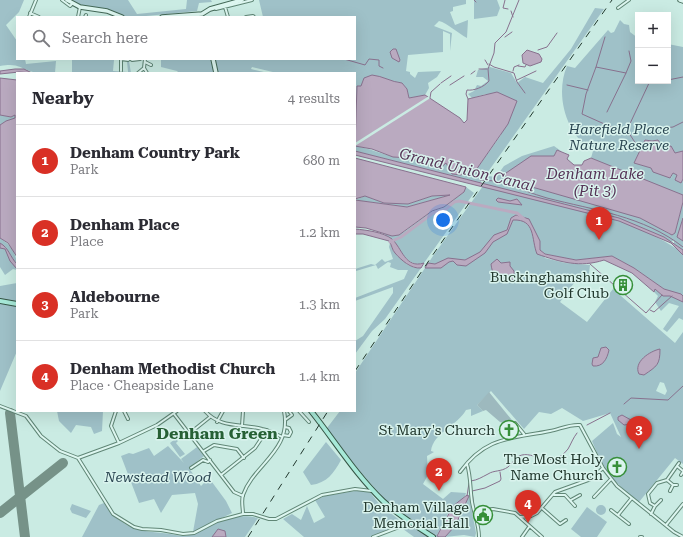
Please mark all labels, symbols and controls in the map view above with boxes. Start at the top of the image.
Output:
map controls [635,12,671,84]
button: + [635,12,671,48]
search box [16,16,356,60]
icon: search [30,27,52,49]
text: Search here [62,29,148,47]
button: − [635,48,671,84]
text: Nearby [32,88,94,108]
text: 4 results [288,91,340,106]
park label: Harefield Place Nature Reserve [568,121,669,153]
text: Denham Country Park [70,144,240,162]
water label: Grand Union Canal [398,144,537,196]
text: 1 [41,153,49,168]
text: 680 m [303,153,340,168]
text: Park [70,162,99,177]
water label: Denham Lake (Pit 3) [545,165,644,200]
pin: 1 [586,207,612,240]
your location [433,210,453,230]
text: Denham Place [70,216,179,234]
text: 2 [41,225,49,240]
text: 1.2 km [299,225,340,240]
text: Place [70,234,104,249]
place label: Buckinghamshire Golf Club [490,269,609,301]
building icon: Buckinghamshire Golf Club [612,274,634,296]
text: Aldebourne [70,288,160,306]
text: 3 [41,297,49,312]
text: 1.3 km [299,297,340,312]
text: Park [70,306,99,321]
text: Denham Methodist Church [70,360,275,378]
text: 4 [41,369,49,384]
text: 1.4 km [299,369,340,384]
text: Place · Cheapside Lane [70,378,214,393]
pin: 3 [626,416,652,449]
church icon: St Mary's Church [498,419,520,441]
place label: St Mary's Church [379,422,495,438]
district label: Denham Green [156,424,278,443]
place label: The Most Holy Name Church [503,451,604,483]
church icon: The Most Holy Name Church [606,456,628,478]
pin: 2 [426,458,452,491]
park label: Newstead Wood [103,469,212,485]
pin: 4 [515,490,541,523]
place label: Denham Village Memorial Hall [363,499,470,531]
public building icon: Denham Village Memorial Hall [472,504,494,526]

